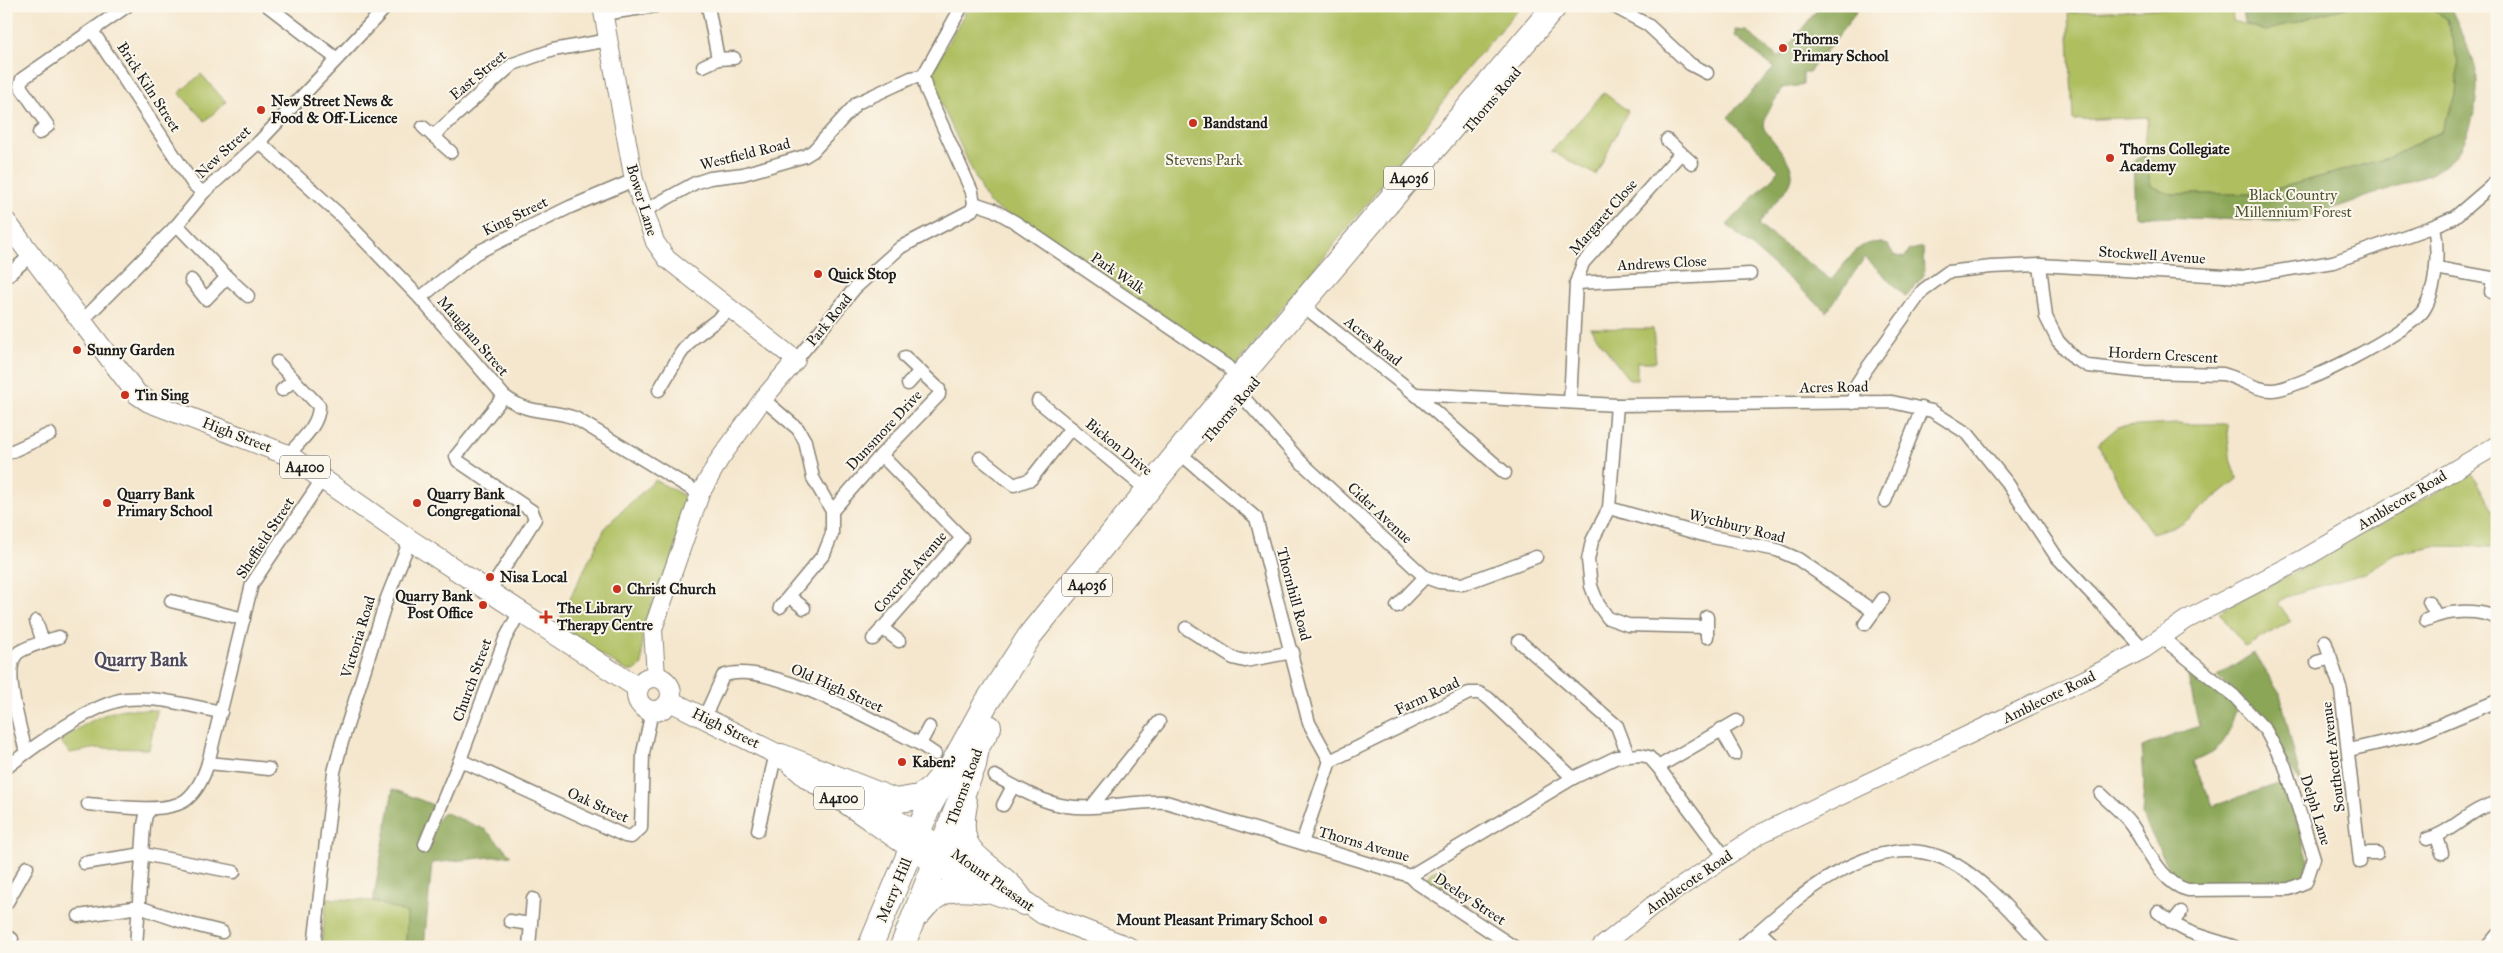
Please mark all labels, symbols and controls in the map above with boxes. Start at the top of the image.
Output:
place label: Thorns Primary School [1792,30,1890,66]
street label: Brick Kiln Street [113,39,185,136]
marker: Thorns Primary School [1777,42,1789,54]
street label: East Street [446,46,510,104]
street label: Thorns Road [1459,63,1525,137]
place label: New Street News & Food & Off-Licence [271,92,398,127]
marker: New Street News & Food & Off-Licence [255,104,267,116]
place label: Bandstand [1203,114,1268,132]
marker: Bandstand [1187,117,1199,129]
street label: New Street [192,121,255,182]
street label: Westfield Road [698,134,792,174]
place label: Thorns Collegiate Academy [2119,140,2231,176]
park label: Stevens Park [1165,151,1243,169]
marker: Thorns Collegiate Academy [2104,152,2116,164]
street label: Bower Lane [623,162,661,238]
road number: A4036 [1384,167,1434,190]
street label: Margaret Close [1565,175,1641,259]
park label: Black Country Millennium Forest [2234,186,2352,221]
street label: King Street [479,192,551,240]
street label: Stockwell Avenue [2098,242,2206,268]
street label: Park Walk [1088,248,1148,298]
street label: Andrews Close [1616,252,1707,274]
place label: Quick Stop [828,265,897,284]
marker: Quick Stop [812,268,824,280]
street label: Park Road [802,290,856,350]
street label: Maughan Street [433,292,513,380]
street label: Acres Road [1340,312,1406,370]
place label: Sunny Garden [87,341,175,360]
street label: Hordern Crescent [2108,343,2219,367]
marker: Sunny Garden [71,344,83,356]
street label: Thorns Road [1198,373,1264,447]
street label: Acres Road [1798,377,1869,397]
place label: Tin Sing [134,386,190,405]
street label: Dunsmore Drive [842,386,926,474]
marker: Tin Sing [119,389,131,401]
street label: High Street [200,414,275,457]
street label: Bickon Drive [1082,415,1156,479]
road number: A4100 [280,456,330,478]
street label: Amblecote Road [2353,466,2450,534]
street label: Cider Avenue [1344,478,1416,548]
place label: Quarry Bank Primary School [117,485,214,521]
place label: Quarry Bank Congregational [427,485,522,521]
street label: Sheffield Street [232,493,298,582]
marker: Quarry Bank Primary School [101,497,113,509]
marker: Quarry Bank Congregational [411,497,423,509]
street label: Wychbury Road [1687,505,1787,547]
street label: Coxcroft Avenue [870,527,950,617]
street label: Thornhill Road [1273,545,1315,643]
place label: Nisa Local [500,568,568,586]
marker: Nisa Local [484,571,496,583]
road number: A4036 [1062,574,1112,596]
place label: Christ Church [627,580,717,598]
marker: Christ Church [611,583,623,595]
place label: Quarry Bank Post Office [395,587,474,622]
street label: Victoria Road [337,593,379,681]
marker: Quarry Bank Post Office [477,599,489,611]
place label: The Library Therapy Centre [556,599,654,635]
marker: The Library Therapy Centre [539,610,553,624]
street label: Church Street [449,635,496,724]
district label: Quarry Bank [94,649,188,672]
street label: Old High Street [788,660,887,717]
street label: Amblecote Road [1999,667,2099,728]
street label: Farm Road [1392,673,1463,719]
street label: Southcott Avenue [2317,701,2349,813]
street label: High Street [689,704,763,752]
street label: Thorns Road [942,746,986,828]
place label: Kaben? [912,753,956,771]
marker: Kaben? [896,756,908,768]
street label: Delph Lane [2297,773,2335,847]
street label: Oak Street [565,784,632,827]
road number: A4100 [814,786,864,810]
street label: Thorns Avenue [1316,822,1412,866]
street label: Mount Pleasant [948,845,1039,916]
street label: Amblecote Road [1641,846,1736,918]
street label: Merry Hill [872,854,916,925]
street label: Deeley Street [1431,869,1510,929]
place label: Mount Pleasant Primary School [1116,911,1314,930]
marker: Mount Pleasant Primary School [1317,914,1329,926]

